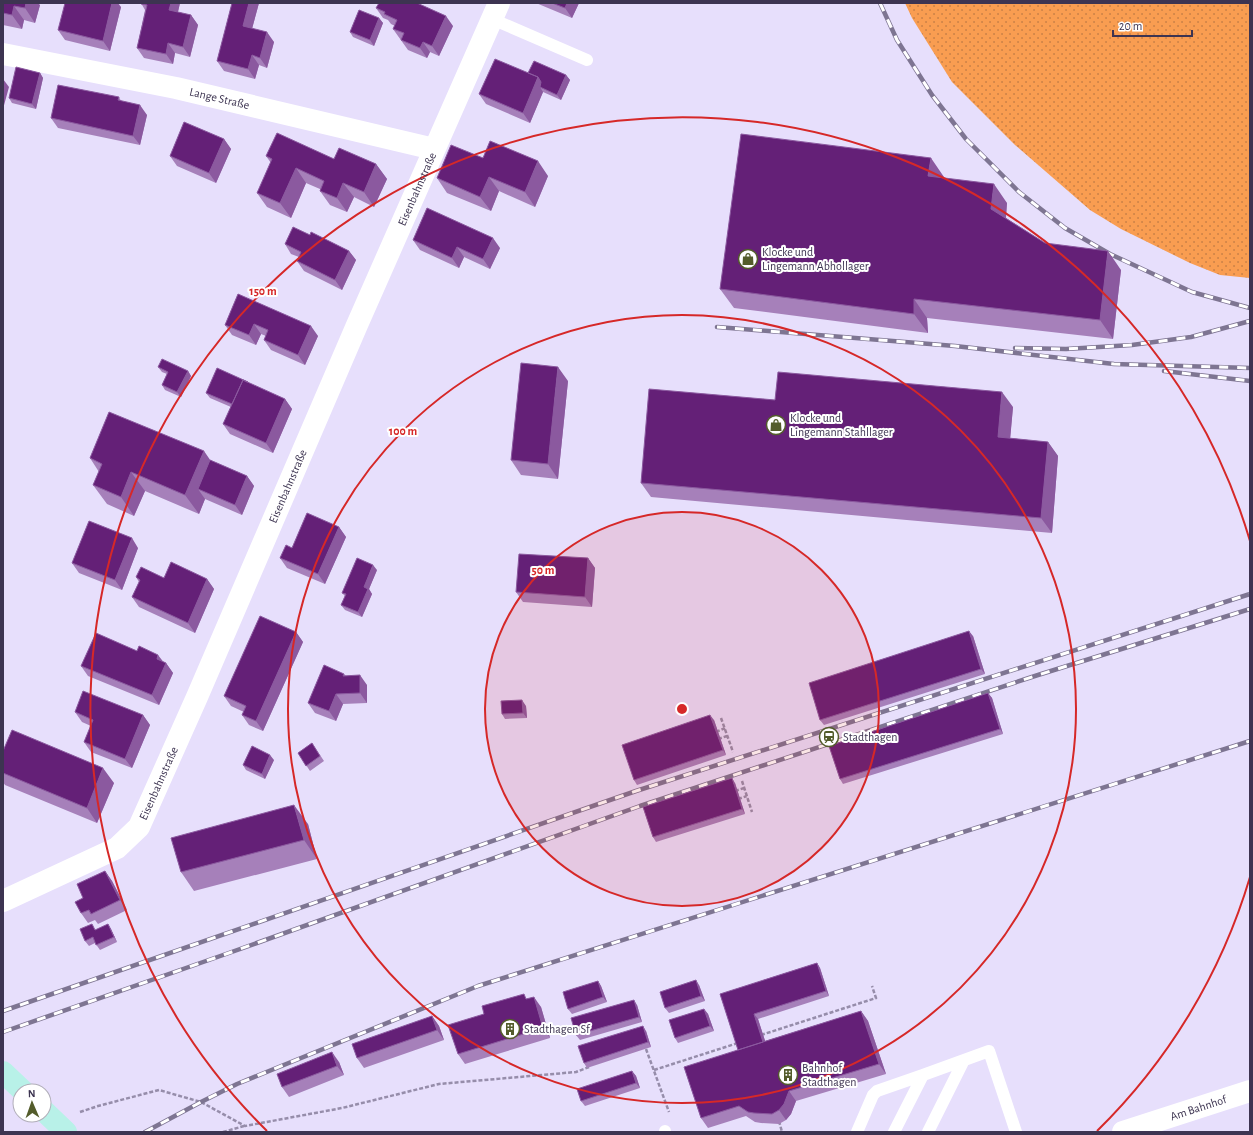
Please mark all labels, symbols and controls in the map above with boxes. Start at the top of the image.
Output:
scale bar [1113,12,1192,38]
text: 20 m [1119,20,1142,32]
street label: Lange Straße [188,85,251,111]
street label: Eisenbahnstraße [396,151,438,228]
place label: Klocke und Lingemann Abhollager [762,246,869,272]
shop icon: Klocke und Lingemann Abhollager [737,248,759,270]
text: 150 m [249,285,277,297]
place label: Klocke und Lingemann Stahllager [790,412,893,438]
shop icon: Klocke und Lingemann Stahllager [765,414,787,436]
text: 100 m [389,425,417,437]
street label: Eisenbahnstraße [267,448,309,525]
text: 50 m [532,564,555,576]
centre of rings [675,702,689,716]
station icon: Stadthagen [818,726,840,748]
place label: Stadthagen [843,731,897,743]
street label: Eisenbahnstraße [137,745,180,822]
building icon: Stadthagen Sf [499,1018,521,1040]
place label: Stadthagen Sf [524,1023,591,1035]
place label: Bahnhof Stadthagen [802,1062,856,1088]
building icon: Bahnhof Stadthagen [777,1064,799,1086]
north arrow [12,1083,52,1123]
text: N [28,1088,36,1099]
street label: Am Bahnhof [1169,1093,1229,1122]

